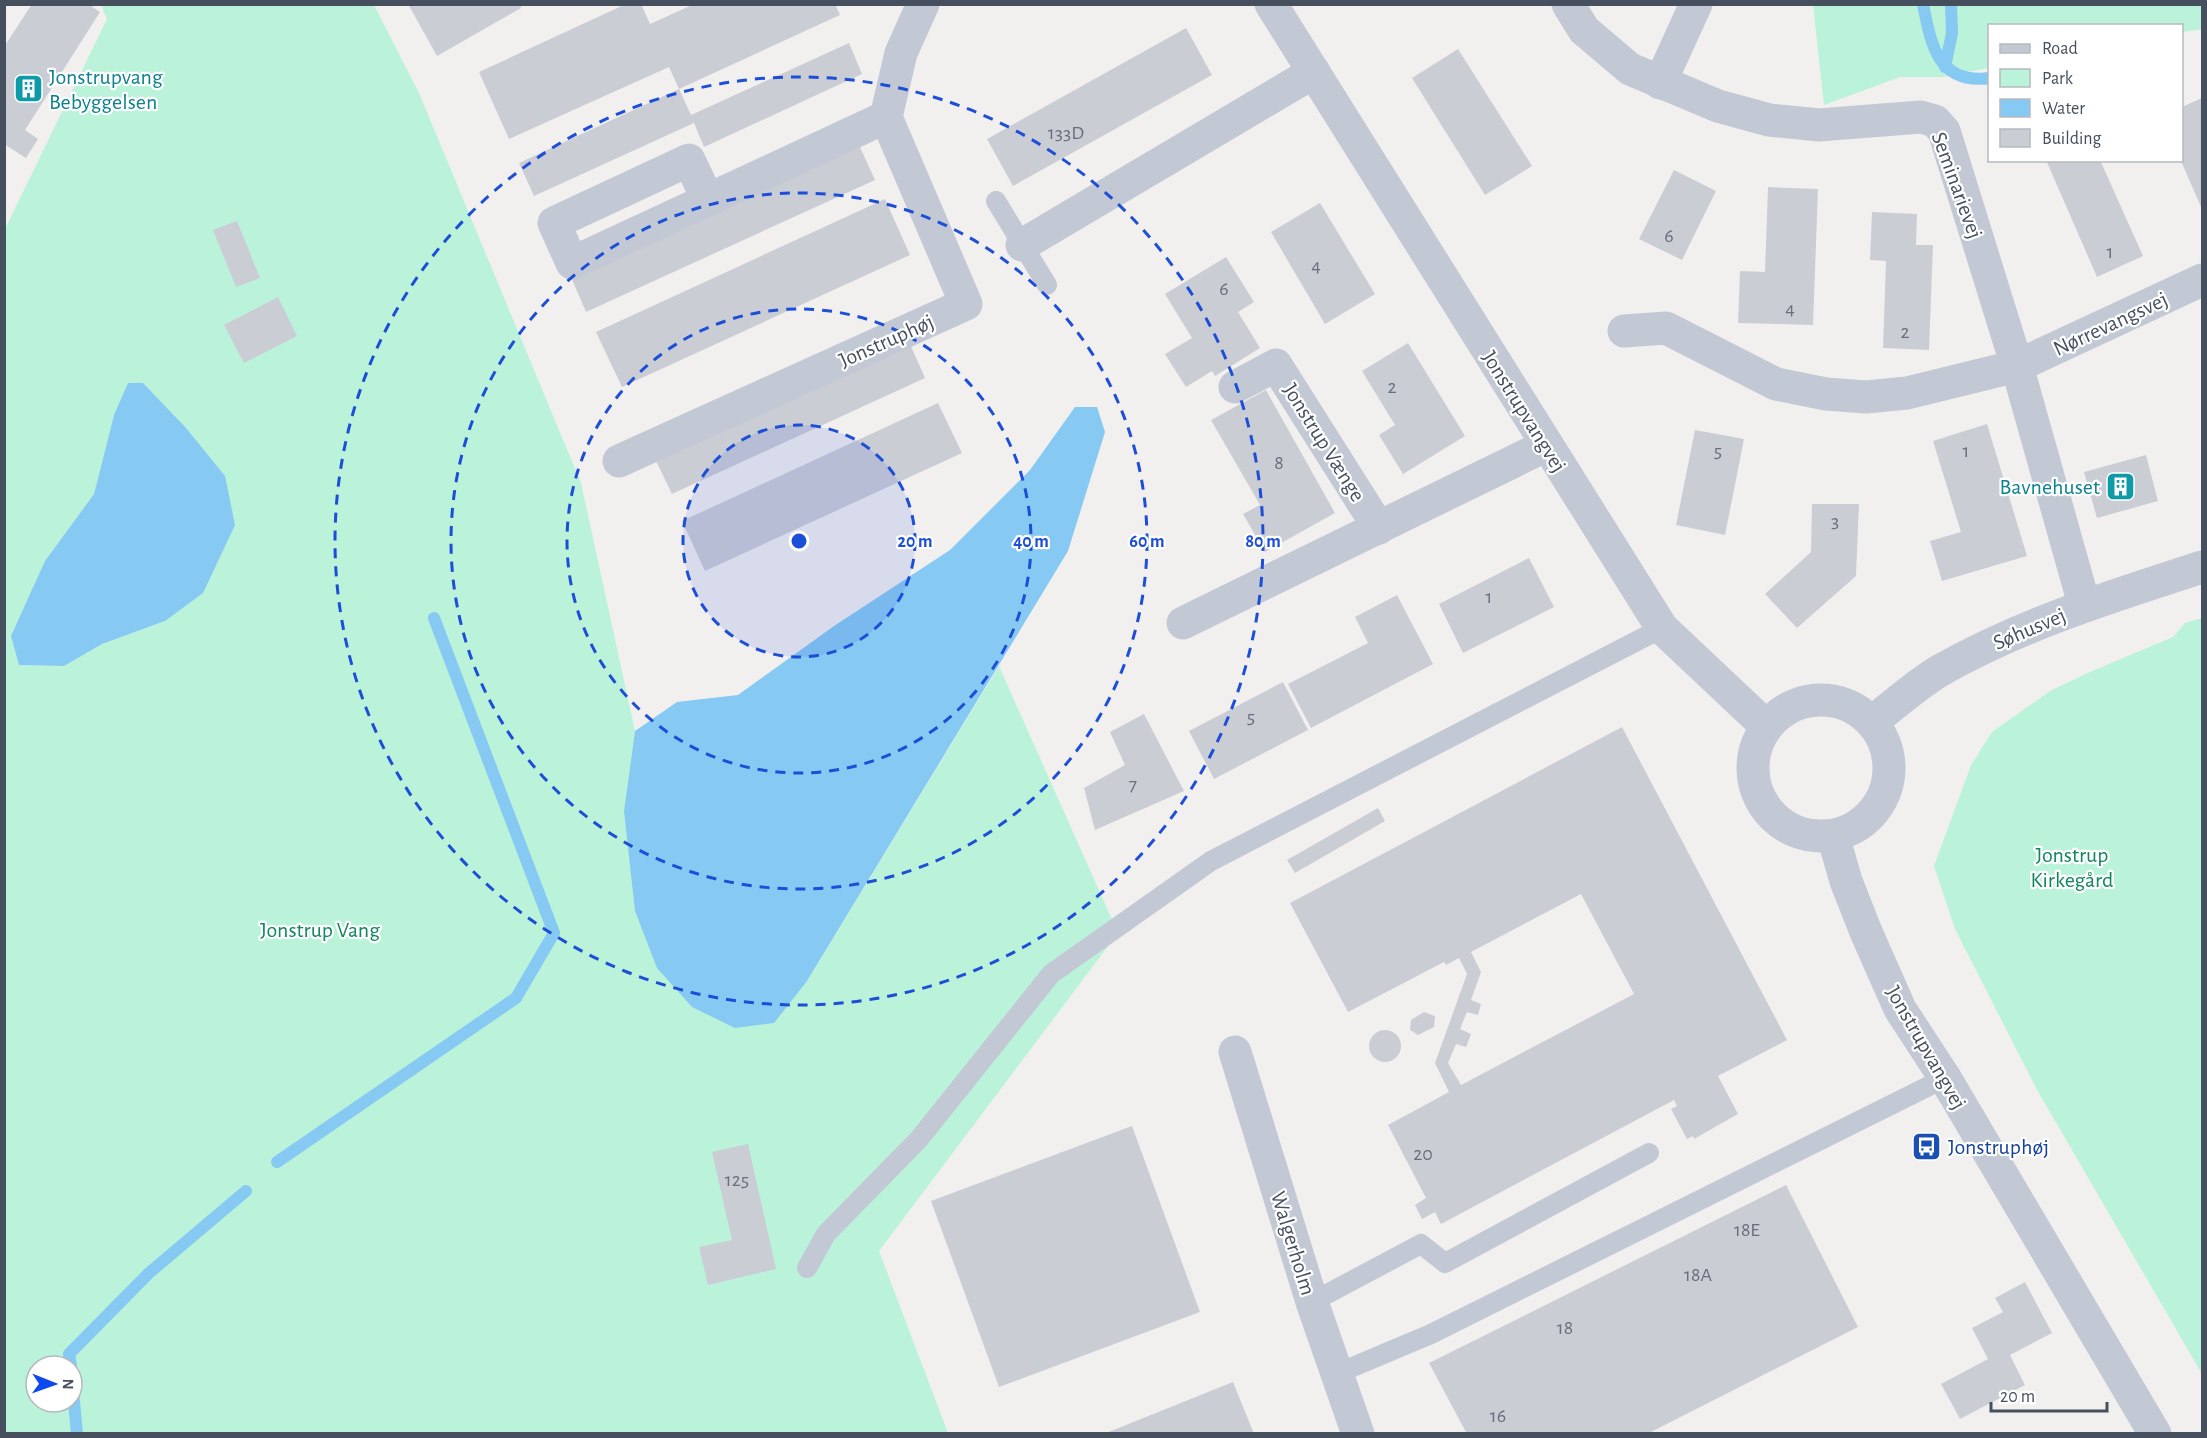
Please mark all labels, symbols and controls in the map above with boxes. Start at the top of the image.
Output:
legend [1988,24,2183,162]
text: Road [2042,40,2078,58]
place label: Jonstrupvang Bebyggelsen [49,66,163,113]
text: Park [2042,70,2074,88]
building icon: Jonstrupvang Bebyggelsen [12,73,44,105]
text: Water [2042,100,2085,118]
house number: 133D [1048,123,1084,143]
street label: Seminarievej [1928,129,1987,242]
text: Building [2042,130,2102,148]
house number: 6 [1664,226,1674,246]
house number: 1 [2107,242,2113,262]
house number: 4 [1311,256,1321,276]
house number: 6 [1219,279,1229,299]
street label: Nørrevangsvej [2050,288,2171,360]
house number: 4 [1785,299,1795,319]
street label: Jonstruphøj [836,310,937,372]
house number: 2 [1900,322,1910,342]
street label: Jonstrupvangvej [1478,347,1570,476]
house number: 2 [1387,377,1397,397]
street label: Jonstrup Vænge [1279,379,1369,506]
house number: 5 [1714,441,1722,461]
house number: 1 [1963,441,1969,461]
house number: 8 [1274,453,1284,473]
building icon: Bavnehuset [2105,470,2137,502]
place label: Bavnehuset [2000,476,2100,498]
house number: 3 [1831,511,1839,531]
centre of rings [789,531,809,551]
text: 20 m [897,533,933,551]
text: 40 m [1013,533,1049,551]
text: 60 m [1129,533,1165,551]
text: 80 m [1245,533,1281,551]
house number: 1 [1486,587,1492,607]
street label: Søhusvej [1990,604,2069,654]
house number: 5 [1247,707,1255,727]
house number: 7 [1129,775,1137,795]
park label: Jonstrup Kirkegård [2031,844,2113,891]
park label: Jonstrup Vang [260,919,380,941]
street label: Jonstrupvangvej [1882,982,1970,1113]
bus stop icon: Jonstruphøj [1911,1130,1943,1162]
place label: Jonstruphøj [1948,1136,2049,1158]
house number: 20 [1413,1144,1433,1164]
house number: 125 [725,1170,749,1190]
street label: Walgerholm [1267,1189,1319,1298]
house number: 18E [1734,1220,1760,1240]
house number: 18A [1684,1265,1712,1285]
house number: 18 [1557,1318,1573,1338]
north arrow [24,1354,84,1414]
scale bar [1991,1375,2106,1413]
text: N [60,1379,76,1390]
text: 20 m [2000,1388,2035,1406]
house number: 16 [1490,1406,1506,1426]

